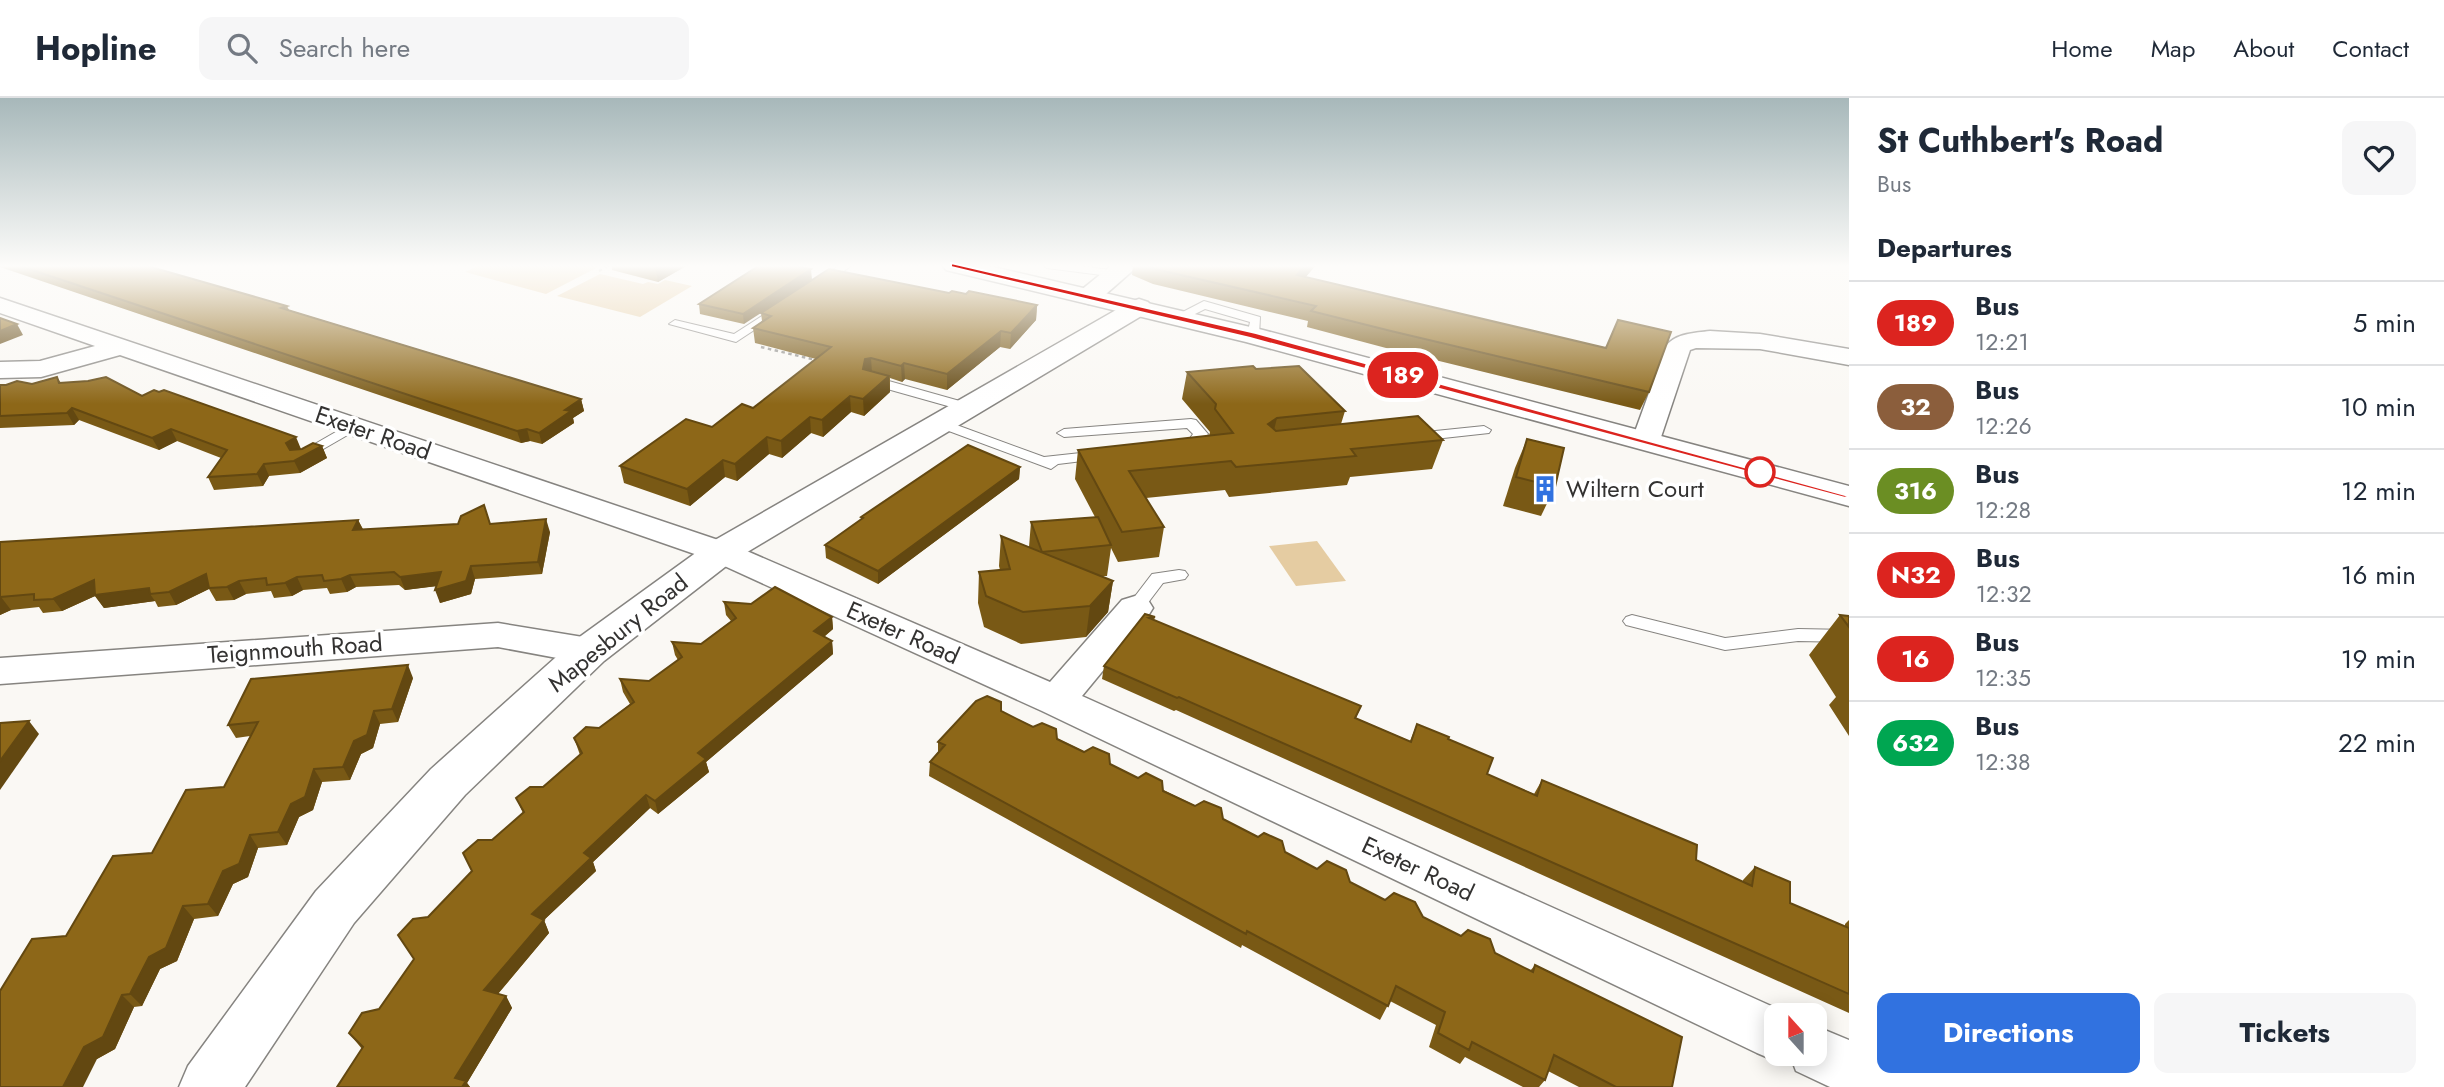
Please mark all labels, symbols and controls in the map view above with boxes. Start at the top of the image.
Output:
search box [199,17,689,80]
text: Hopline [35,25,157,72]
icon: search [223,29,261,67]
text: Search here [279,29,410,67]
text: Home [2051,31,2113,66]
text: Map [2151,31,2195,66]
text: About [2233,31,2294,66]
text: Contact [2332,31,2409,66]
text: St Cuthbert's Road [1877,117,2163,164]
button: heart [2342,121,2416,195]
text: Bus [1877,167,1911,201]
text: Departures [1877,229,2012,267]
text: Bus [1975,287,2019,325]
text: 5 min [2353,304,2416,342]
text: 189 [1894,305,1937,340]
text: 12:21 [1975,325,2029,359]
line badge: 189 [1363,352,1443,398]
text: 189 [1381,357,1425,392]
text: Bus [1975,371,2019,409]
text: 10 min [2340,388,2416,426]
text: 32 [1900,389,1931,424]
street label: Exeter Road [310,396,436,469]
text: 12:26 [1975,409,2032,443]
text: Bus [1975,455,2019,493]
unlabelled marker [1745,457,1775,487]
place label: Wiltern Court [1566,471,1704,506]
text: 12 min [2341,472,2416,510]
text: 316 [1894,473,1937,508]
building icon: Wiltern Court [1530,474,1560,504]
text: 12:28 [1975,493,2031,527]
text: Bus [1976,539,2020,577]
text: 16 min [2341,556,2416,594]
text: N32 [1891,557,1941,592]
street label: Mapesbury Road [540,565,695,700]
text: 12:32 [1976,577,2032,611]
street label: Exeter Road [841,592,965,673]
text: Bus [1975,623,2019,661]
street label: Teignmouth Road [206,625,384,672]
text: 19 min [2341,640,2416,678]
text: 16 [1901,641,1930,676]
text: 12:35 [1975,661,2031,695]
text: Bus [1975,707,2019,745]
text: 22 min [2338,724,2416,762]
text: 632 [1892,725,1939,760]
text: 12:38 [1975,745,2030,779]
street label: Exeter Road [1356,827,1480,910]
button: Directions [1877,993,2140,1073]
button: Tickets [2154,993,2416,1073]
north arrow [1764,1003,1827,1066]
map controls [1764,1003,1827,1066]

